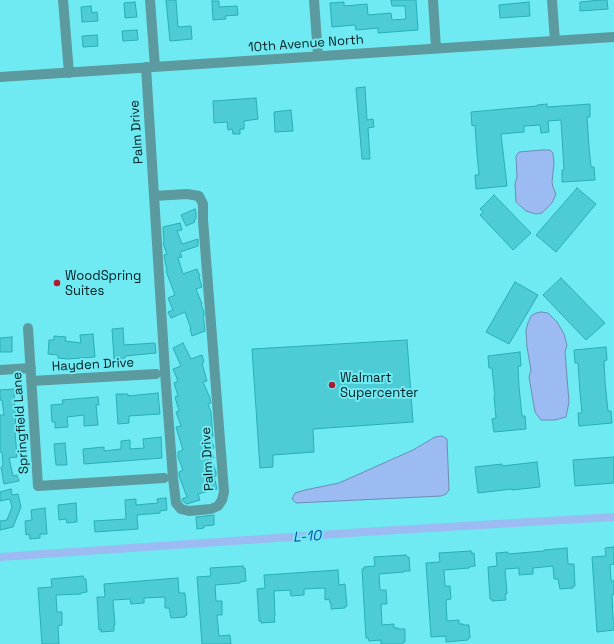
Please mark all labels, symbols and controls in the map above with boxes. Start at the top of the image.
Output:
street label: 10th Avenue North [248,32,364,56]
street label: Palm Drive [127,100,147,164]
place label: WoodSpring Suites [65,268,141,299]
marker: WoodSpring Suites [52,278,62,288]
street label: Hayden Drive [51,355,135,375]
place label: Walmart Supercenter [340,370,418,401]
street label: Springfield Lane [10,371,32,475]
marker: Walmart Supercenter [327,380,337,390]
street label: Palm Drive [199,427,217,491]
water label: L-10 [292,528,322,546]

